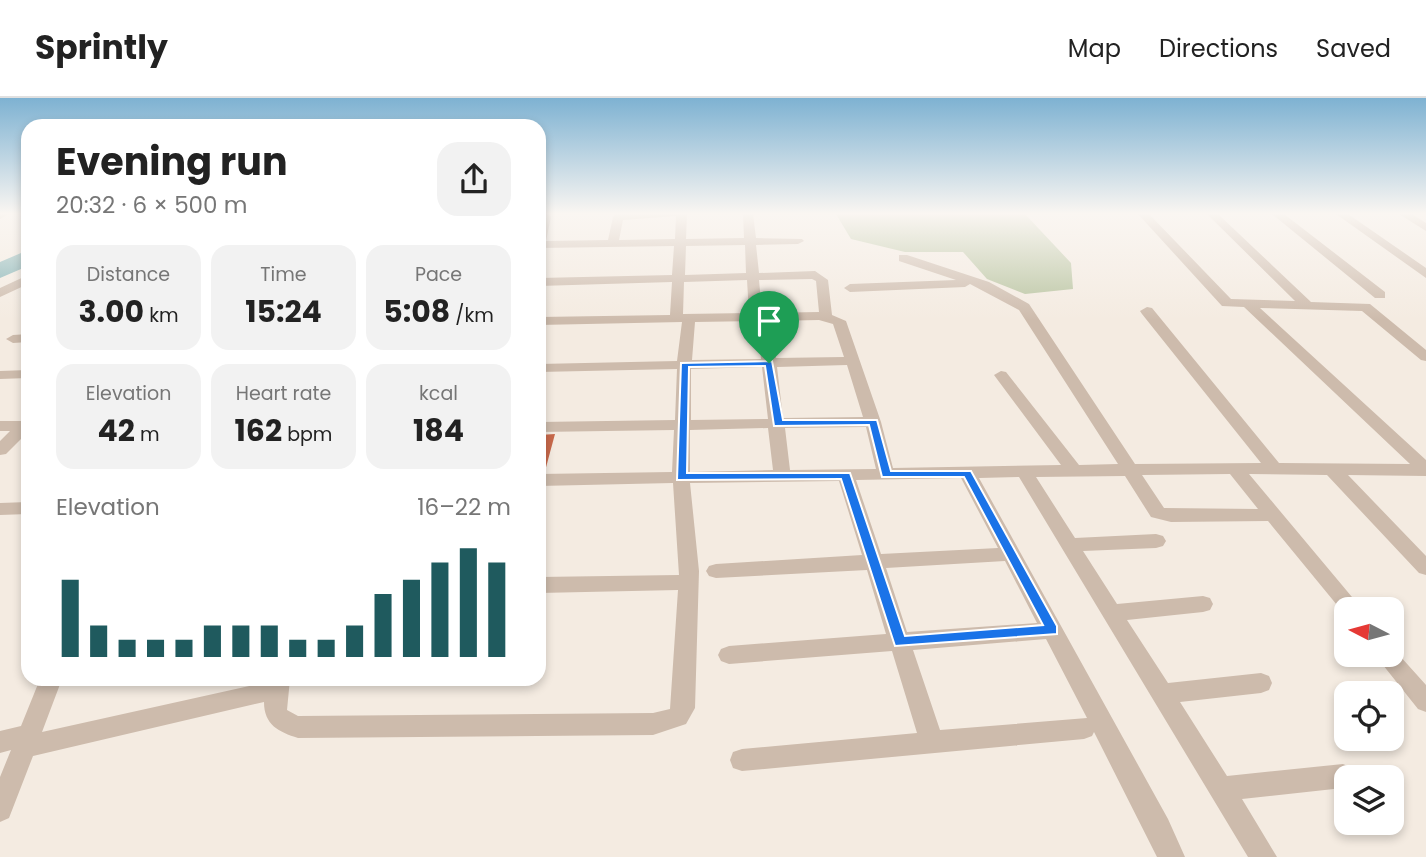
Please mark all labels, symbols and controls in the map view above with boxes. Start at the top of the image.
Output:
text: Sprintly [35,24,168,71]
text: Map [1068,32,1121,65]
text: Directions [1159,32,1278,65]
text: Saved [1316,32,1391,65]
text: Evening run [56,135,288,188]
button: share [437,142,511,216]
text: 20:32 · 6 × 500 m [56,189,247,221]
text: Distance [87,261,170,288]
text: Time [260,261,307,288]
text: Pace [415,261,462,288]
text: 3.00 [78,290,144,333]
text: 15:24 [245,290,322,333]
text: 5:08 [383,290,450,333]
pin [739,291,799,363]
text: km [144,302,179,329]
text: /km [450,302,494,329]
icon: arrive [750,302,788,340]
text: Elevation [86,380,171,407]
text: Heart rate [236,380,331,407]
text: kcal [419,380,458,407]
text: 42 [97,409,135,452]
text: 162 [235,409,282,452]
text: 184 [413,409,464,452]
text: m [135,421,160,448]
text: bpm [282,421,332,448]
text: Elevation [56,491,160,523]
text: 16–22 m [417,491,511,523]
north arrow [1334,597,1404,667]
map controls [1334,597,1404,835]
button: locate [1334,681,1404,751]
button: layers [1334,765,1404,835]

